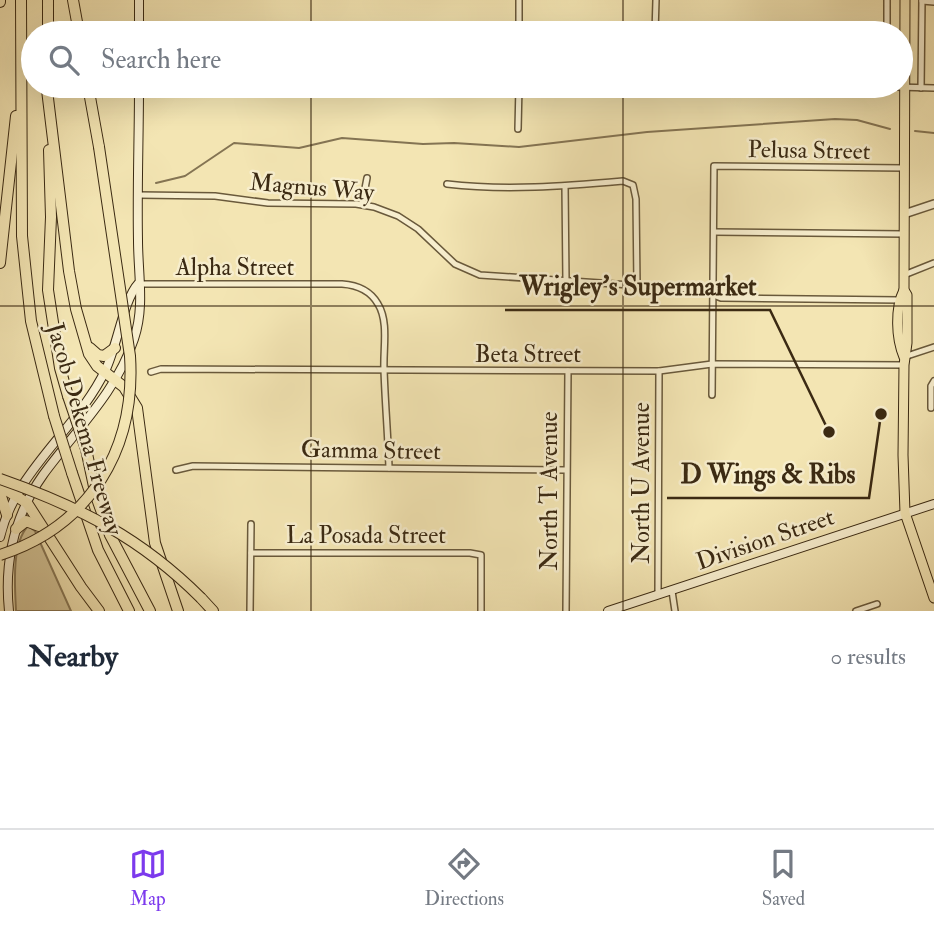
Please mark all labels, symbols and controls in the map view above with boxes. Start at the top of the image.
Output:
search box [21,21,913,98]
icon: search [45,41,83,79]
text: Search here [101,44,221,76]
street label: Pelusa Street [747,134,871,167]
street label: Magnus Way [248,167,376,208]
street label: Alpha Street [175,252,295,283]
callout: Wrigley's Supermarket [505,263,770,310]
text: Wrigley's Supermarket [519,271,757,304]
street label: Jacob Dekema Freeway [39,318,130,539]
street label: Beta Street [475,339,581,370]
street label: North U Avenue [626,402,657,564]
street label: North T Avenue [534,411,565,571]
street label: Gamma Street [301,434,441,467]
callout: D Wings & Ribs [667,451,869,498]
text: D Wings & Ribs [681,459,856,492]
street label: Division Street [692,501,838,578]
street label: La Posada Street [286,520,446,551]
text: Nearby [28,638,118,675]
text: 0 results [830,642,906,671]
tab: Map [129,845,167,911]
tab: Directions [424,845,504,911]
tab: Saved [762,845,805,911]

